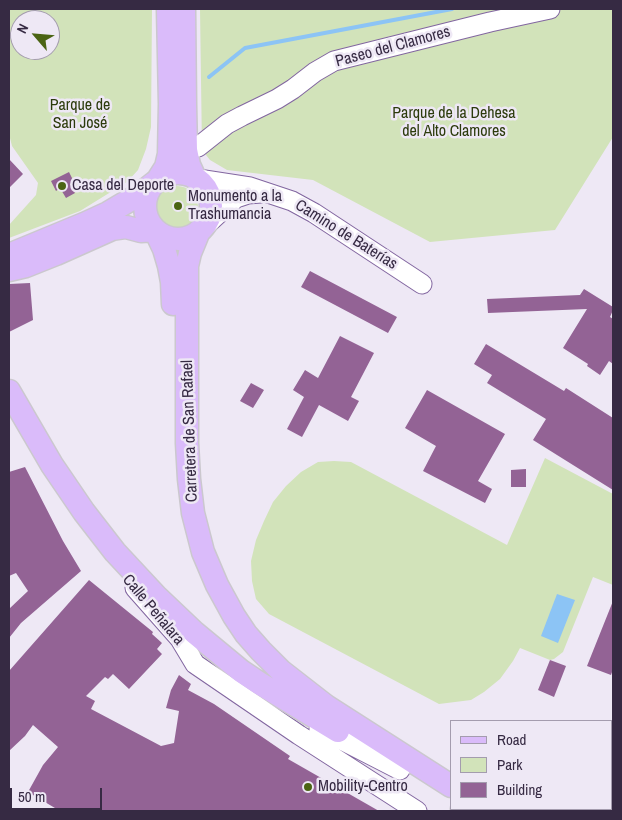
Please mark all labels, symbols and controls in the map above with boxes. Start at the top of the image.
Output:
north arrow [10,10,60,60]
text: N [13,21,32,36]
street label: Paseo del Clamores [333,22,453,72]
park label: Parque de San José [50,96,110,134]
park label: Parque de la Dehesa del Alto Clamores [392,104,516,142]
place label: Casa del Deporte [72,176,174,196]
marker: Casa del Deporte [56,180,68,192]
place label: Monumento a la Trashumancia [188,187,282,225]
street label: Camino de Baterías [291,196,401,274]
marker: Monumento a la Trashumancia [172,200,184,212]
street label: Carretera de San Rafael [178,360,202,502]
street label: Calle Peñalara [118,571,188,649]
legend [450,720,612,810]
text: Road [497,729,526,750]
text: Park [497,754,522,775]
place label: Mobility-Centro [318,777,408,797]
scale bar [12,778,105,810]
text: Building [497,779,542,800]
marker: Mobility-Centro [302,781,314,793]
text: 50 m [18,786,45,807]

